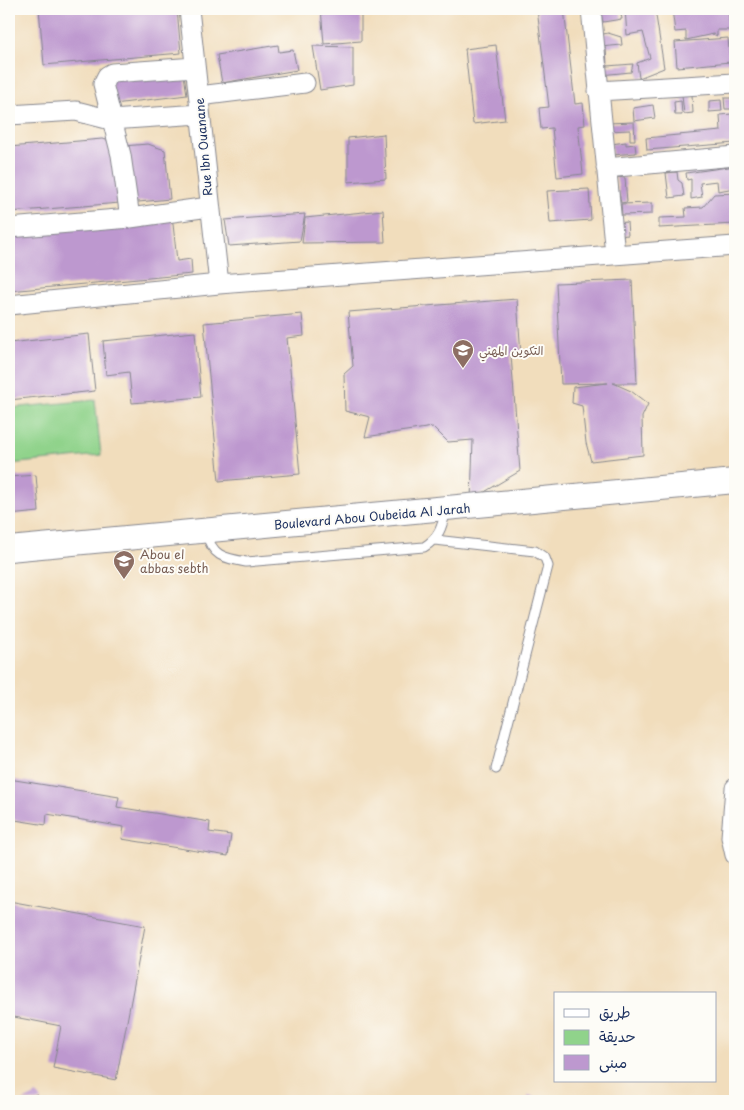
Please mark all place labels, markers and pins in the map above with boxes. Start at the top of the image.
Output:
school or university icon: التكوين المهني [451,338,475,369]
place label: التكوين المهني [479,341,544,362]
place label: Abou el abbas sebth [140,545,208,577]
school or university icon: Abou el abbas sebth [112,549,136,580]

